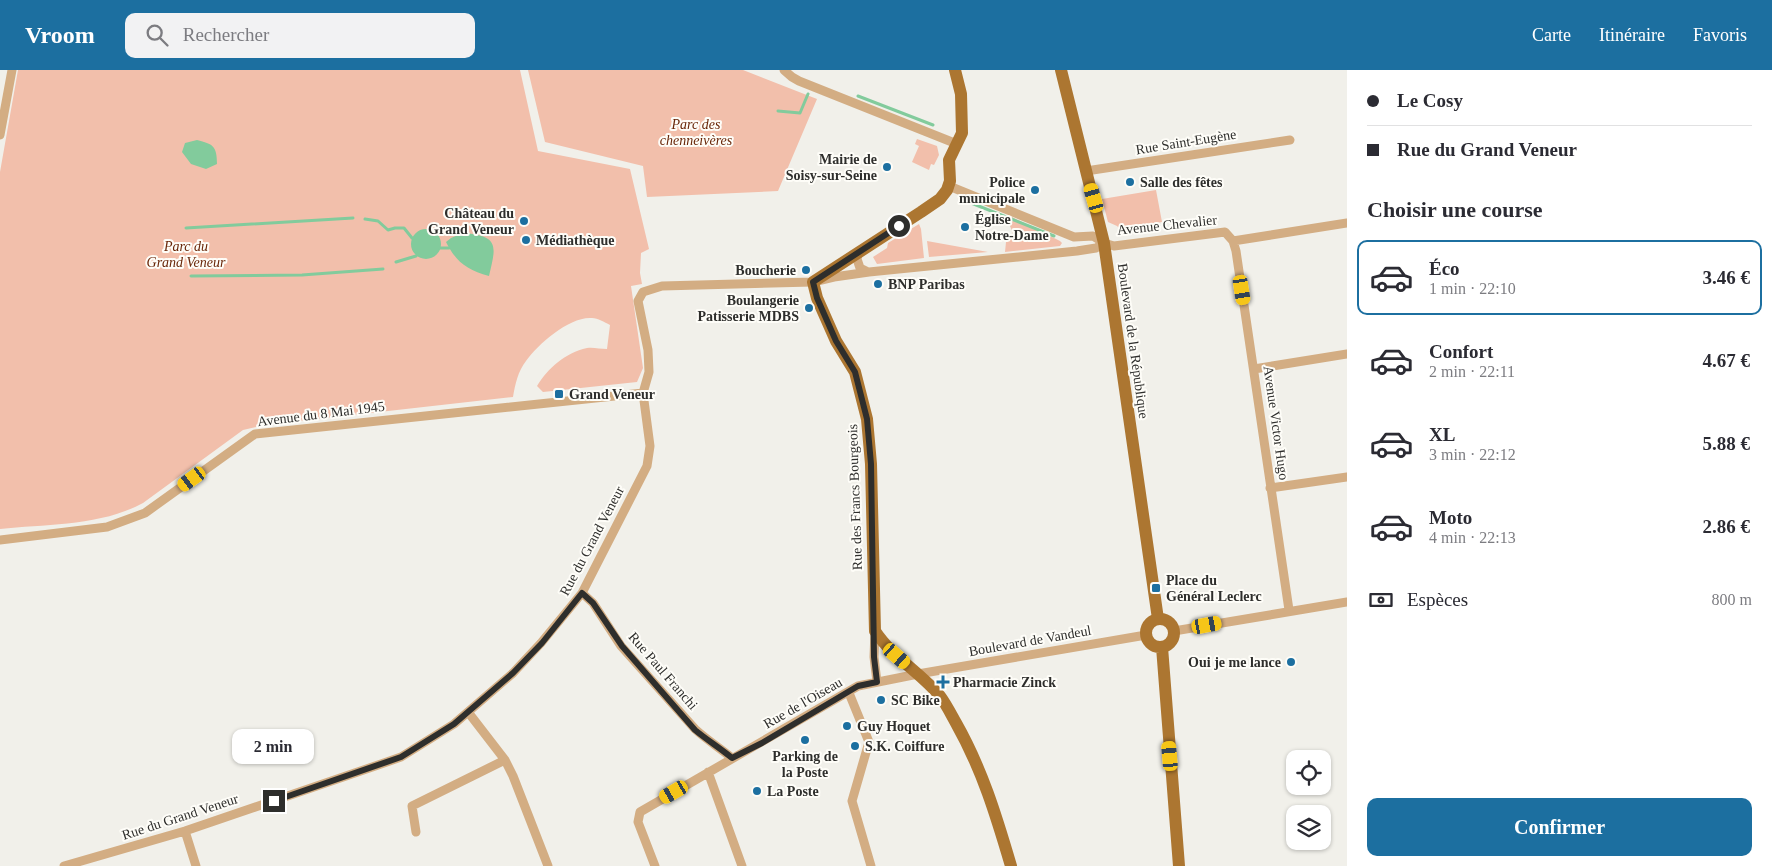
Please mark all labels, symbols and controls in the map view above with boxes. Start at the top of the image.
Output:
search box [125,13,475,58]
icon: search [143,21,171,49]
text: Vroom [25,22,95,48]
text: Rechercher [183,24,269,45]
text: Carte [1532,25,1571,45]
text: Itinéraire [1599,25,1665,45]
text: Favoris [1693,25,1747,45]
text: Le Cosy [1397,90,1463,111]
park label: Parc des chenneivères [660,117,733,148]
street label: Rue Saint-Eugène [1135,127,1237,157]
text: Rue du Grand Veneur [1397,139,1577,160]
place label: Mairie de Soisy-sur-Seine [786,152,877,183]
marker: Mairie de Soisy-sur-Seine [881,161,893,173]
place label: Police municipale [959,175,1025,206]
place label: Salle des fêtes [1140,175,1223,190]
marker: Salle des fêtes [1124,176,1136,188]
car [1082,182,1105,214]
marker: Police municipale [1029,184,1041,196]
text: Choisir une course [1367,197,1543,222]
place label: Château du Grand Veneur [428,206,514,237]
place label: Église Notre-Dame [975,211,1049,243]
street label: Avenue Chevalier [1116,212,1218,238]
marker: Château du Grand Veneur [518,215,530,227]
route start [888,215,910,237]
marker: Église Notre-Dame [959,221,971,233]
place label: Médiathèque [536,233,615,248]
marker: Médiathèque [520,234,532,246]
park label: Parc du Grand Veneur [147,239,226,270]
icon: car [1369,255,1414,300]
text: Éco [1429,258,1460,279]
street label: Boulevard de la République [1115,262,1151,420]
place label: Boucherie [735,263,796,278]
marker: Boucherie [800,264,812,276]
text: 3.46 € [1703,267,1750,288]
car [1232,274,1251,306]
place label: BNP Paribas [888,277,965,292]
marker: BNP Paribas [872,278,884,290]
text: 1 min · 22:10 [1429,280,1516,297]
place label: Boulangerie Patisserie MDBS [698,293,799,324]
marker: Boulangerie Patisserie MDBS [803,302,815,314]
icon: car [1369,338,1414,383]
text: Confort [1429,341,1493,362]
text: 4.67 € [1703,350,1750,371]
text: 2 min · 22:11 [1429,363,1515,380]
street label: Avenue Victor Hugo [1261,365,1291,481]
place label: Grand Veneur [569,387,655,402]
marker: Grand Veneur [553,388,565,400]
street label: Avenue du 8 Mai 1945 [257,399,385,429]
icon: car [1369,421,1414,466]
street label: Rue des Francs Bourgeois [845,424,865,570]
text: XL [1429,424,1455,445]
text: 5.88 € [1703,433,1750,454]
text: 3 min · 22:12 [1429,446,1516,463]
car [175,464,208,494]
street label: Rue du Grand Veneur [557,484,627,598]
icon: car [1369,504,1414,549]
text: Moto [1429,507,1472,528]
text: 2.86 € [1703,516,1750,537]
text: 4 min · 22:13 [1429,529,1516,546]
place label: Place du Général Leclerc [1166,573,1262,604]
marker: Place du Général Leclerc [1150,582,1162,594]
icon: cash [1367,586,1395,614]
text: Espèces [1407,589,1468,610]
text: 800 m [1712,591,1752,608]
car [1190,615,1223,635]
street label: Boulevard de Vandeul [968,623,1093,659]
street label: Rue Paul Franchi [625,629,701,713]
car [880,640,913,672]
place label: Oui je me lance [1188,655,1281,670]
marker: Oui je me lance [1285,656,1297,668]
street label: Rue de l'Oiseau [761,674,845,732]
place label: Pharmacie Zinck [953,675,1056,690]
marker: Pharmacie Zinck [937,676,949,688]
place label: SC Bike [891,693,940,708]
marker: SC Bike [875,694,887,706]
place label: Guy Hoquet [857,719,931,734]
marker: Guy Hoquet [841,720,853,732]
callout: 2 min [233,728,315,764]
marker: Parking de la Poste [799,734,811,746]
text: 2 min [254,738,292,755]
place label: S.K. Coiffure [865,739,944,754]
marker: S.K. Coiffure [849,740,861,752]
car [1161,740,1178,772]
place label: Parking de la Poste [772,749,838,780]
map controls [1286,750,1331,850]
button: locate [1286,750,1331,795]
car [657,778,690,806]
place label: La Poste [767,784,819,799]
marker: La Poste [751,785,763,797]
route end [263,790,285,812]
street label: Rue du Grand Veneur [120,791,240,843]
button: Confirmer [1367,798,1752,856]
button: layers [1286,805,1331,850]

